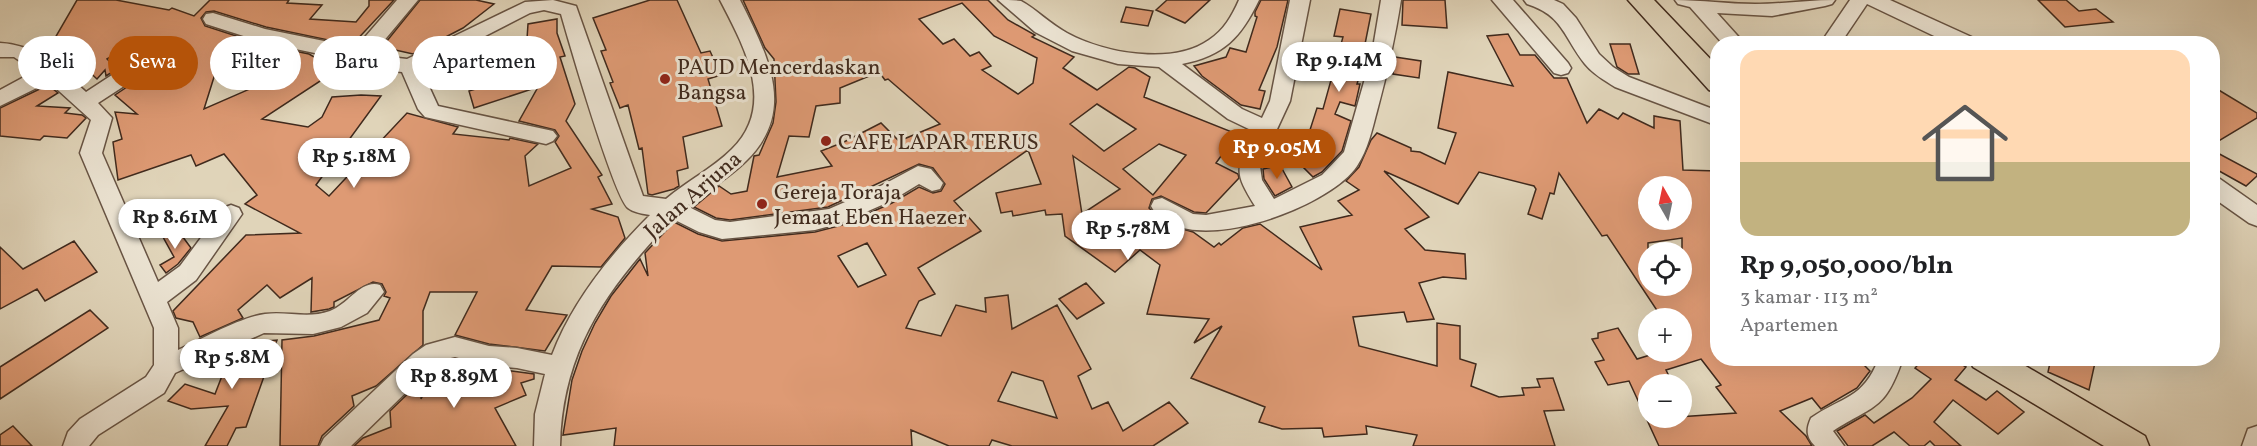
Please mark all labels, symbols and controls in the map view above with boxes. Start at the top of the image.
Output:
chip: Beli [18,36,96,90]
chip: Sewa [108,36,198,90]
chip: Filter [210,36,301,90]
chip: Baru [313,36,400,90]
chip: Apartemen [412,36,557,90]
pin: Rp 9.14M [1277,42,1401,93]
text: Rp 9.14M [1296,47,1382,75]
place label: PAUD Mencerdaskan Bangsa [677,53,881,109]
marker: PAUD Mencerdaskan Bangsa [658,72,672,86]
icon: home [1911,89,2019,197]
place label: CAFE LAPAR TERUS [838,128,1039,159]
pin: Rp 9.05M [1215,129,1339,180]
marker: CAFE LAPAR TERUS [819,134,833,148]
text: Rp 9.05M [1233,134,1321,162]
pin: Rp 5.18M [292,138,416,189]
text: Rp 5.18M [312,143,396,171]
street label: Jalan Arjuna [638,145,749,247]
north arrow [1638,176,1692,230]
map controls [1638,176,1692,428]
place label: Gereja Toraja Jemaat Eben Haezer [774,178,967,234]
marker: Gereja Toraja Jemaat Eben Haezer [755,197,769,211]
pin: Rp 8.61M [113,199,237,250]
text: Rp 8.61M [132,204,218,232]
pin: Rp 5.78M [1066,210,1190,261]
text: Rp 5.78M [1086,215,1170,243]
button: locate [1638,242,1692,296]
text: Rp 9,050,000/bln [1740,248,1953,284]
text: 3 kamar · 113 m² [1740,284,1878,312]
button: + [1638,308,1692,362]
text: Apartemen [1740,312,1839,340]
pin: Rp 5.8M [177,339,287,390]
text: Rp 5.8M [194,344,270,372]
pin: Rp 8.89M [392,358,516,409]
text: Rp 8.89M [410,363,498,391]
button: − [1638,374,1692,428]

